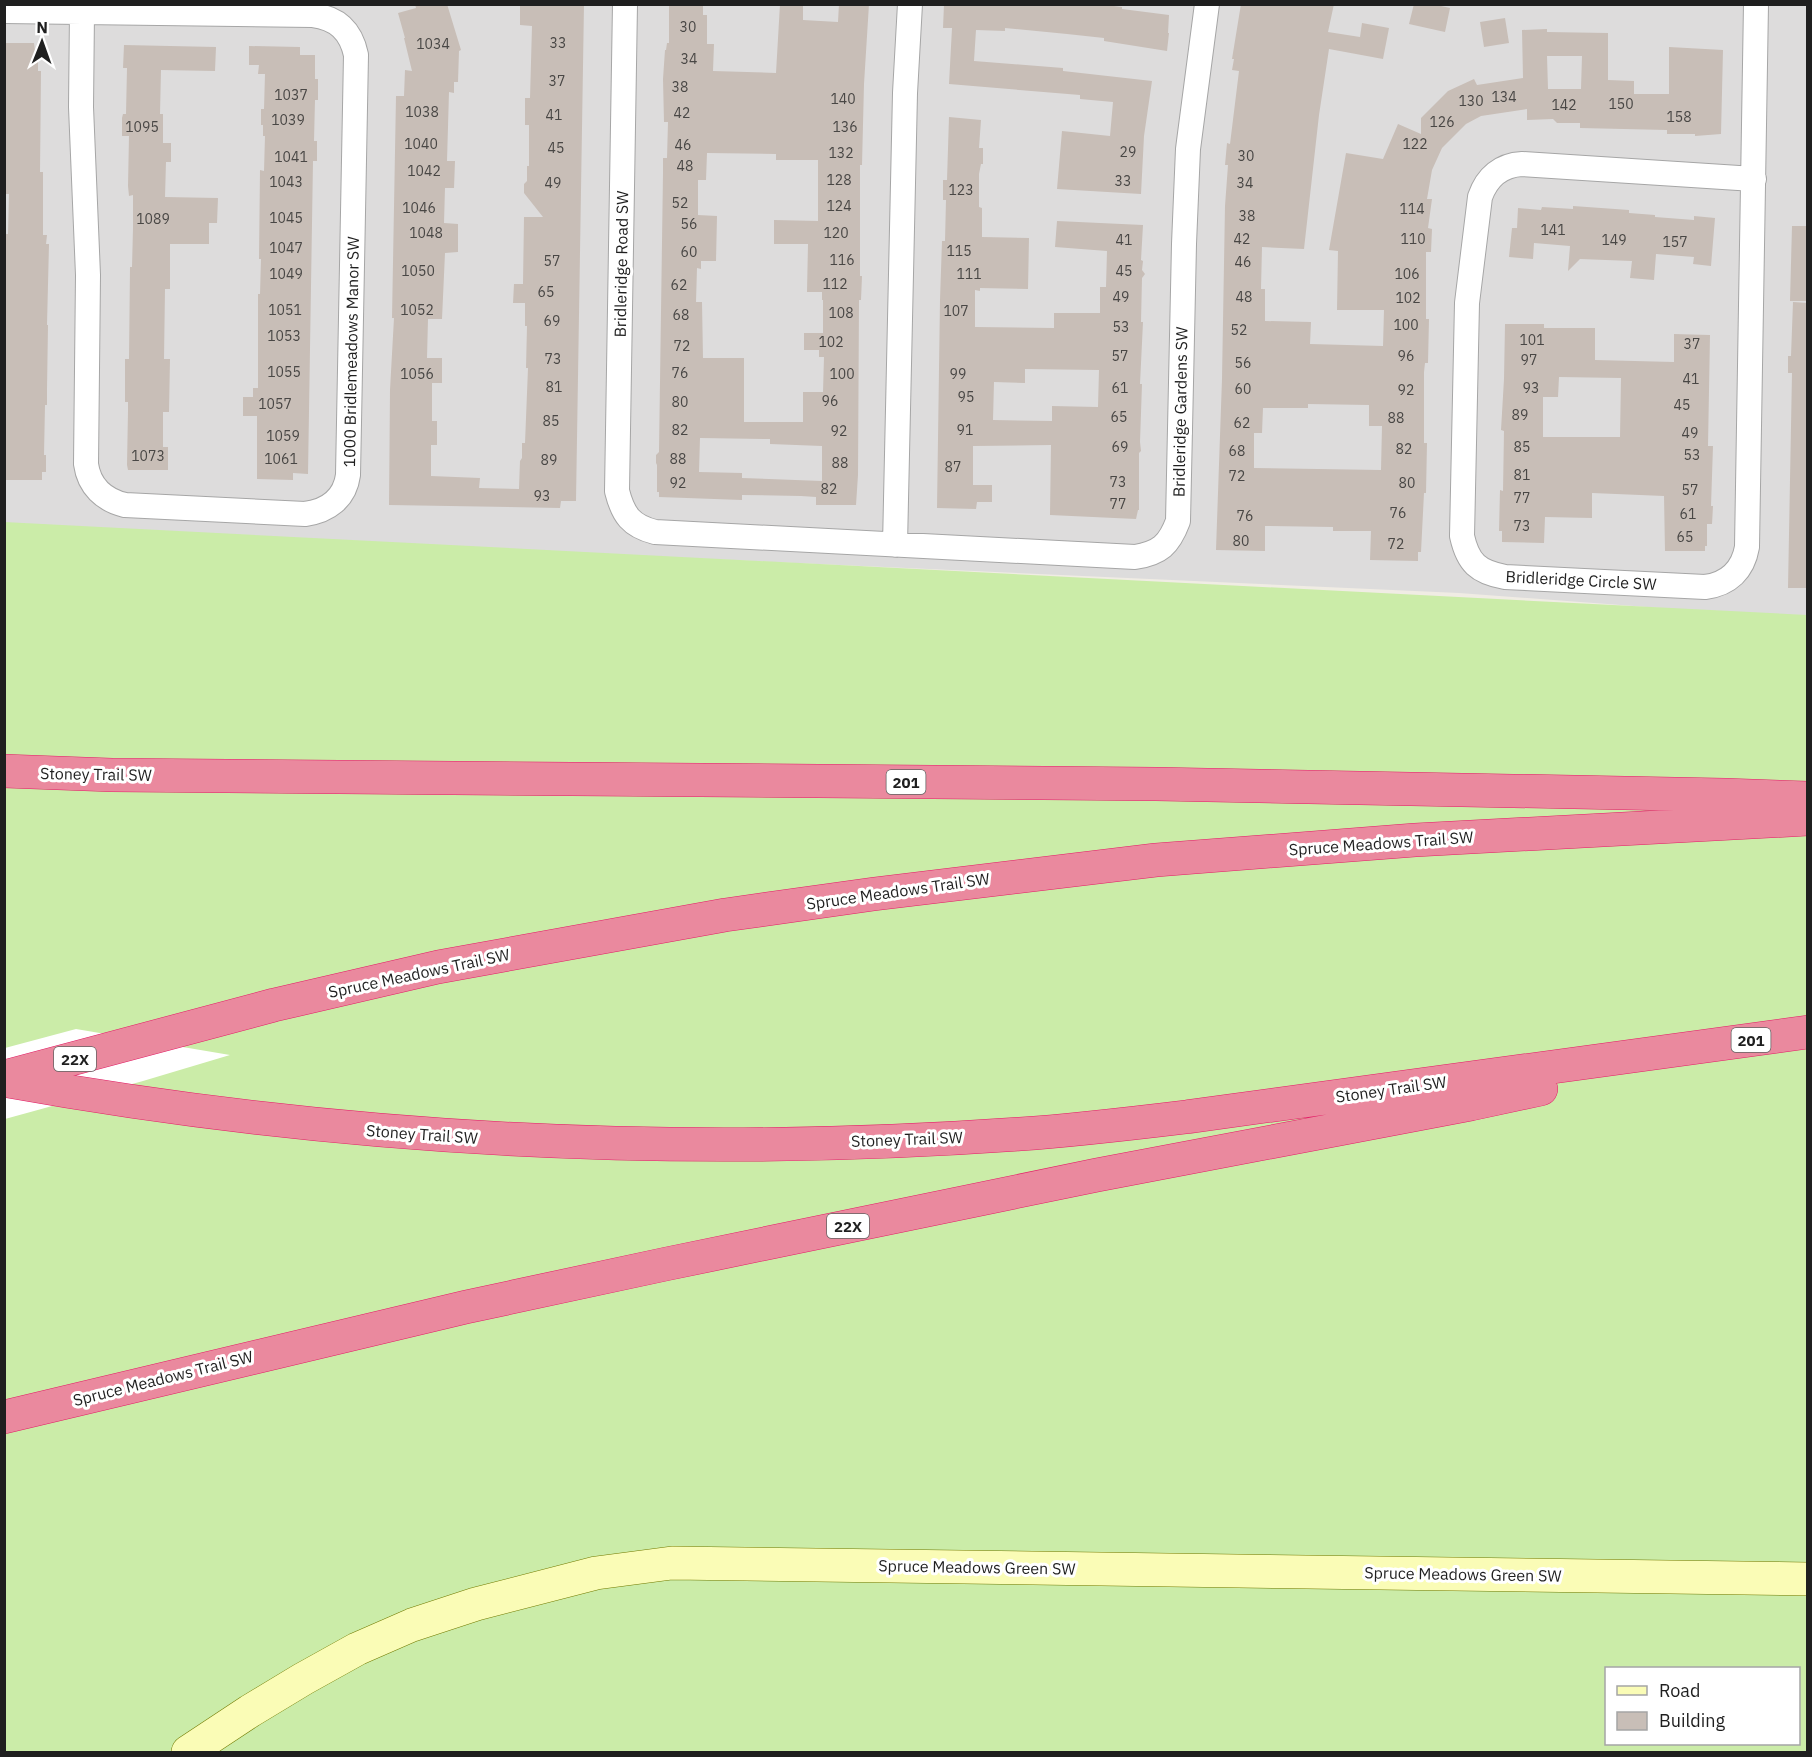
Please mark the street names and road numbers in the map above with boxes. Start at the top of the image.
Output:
street label: Bridleridge Road SW [610,190,632,338]
street label: 1000 Bridlemeadows Manor SW [339,236,363,468]
street label: Bridleridge Gardens SW [1169,327,1191,497]
street label: Bridleridge Circle SW [1505,566,1657,594]
street label: Stoney Trail SW [40,763,152,785]
road number: 201 [886,770,926,794]
street label: Spruce Meadows Trail SW [1288,827,1474,859]
street label: Spruce Meadows Trail SW [805,868,991,914]
street label: Spruce Meadows Trail SW [327,944,511,1002]
road number: 201 [1732,1028,1770,1052]
road number: 22X [54,1047,96,1071]
street label: Stoney Trail SW [1334,1071,1448,1107]
street label: Stoney Trail SW [366,1120,478,1148]
street label: Stoney Trail SW [851,1127,963,1151]
road number: 22X [827,1214,869,1238]
street label: Spruce Meadows Trail SW [71,1346,255,1410]
street label: Spruce Meadows Green SW [878,1555,1076,1579]
street label: Spruce Meadows Green SW [1364,1562,1562,1586]

